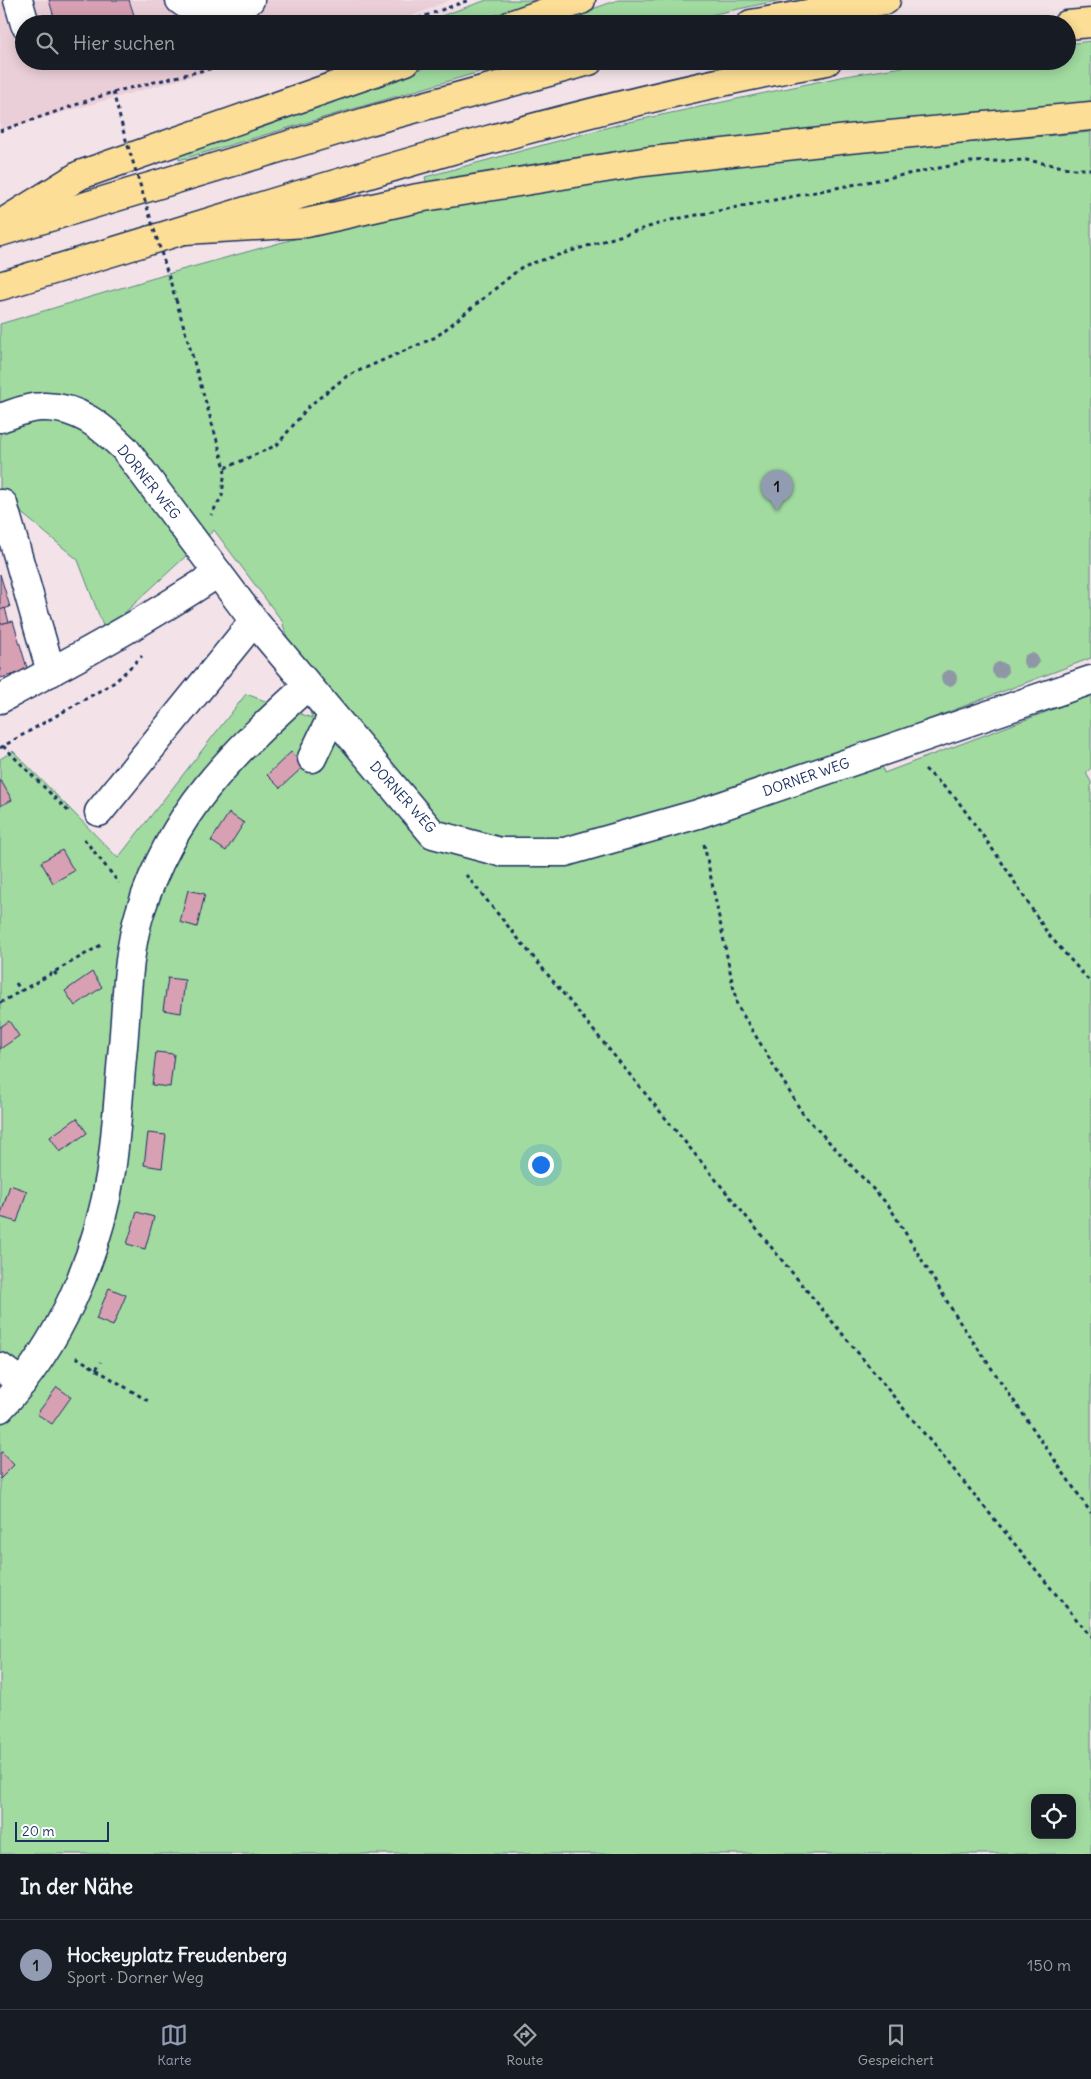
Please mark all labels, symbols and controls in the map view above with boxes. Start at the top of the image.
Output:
search box [15,15,1076,70]
icon: search [33,29,61,57]
text: Hier suchen [73,31,175,55]
street label: DORNER WEG [113,441,185,523]
pin: 1 [761,470,793,511]
street label: DORNER WEG [760,754,852,800]
street label: DORNER WEG [366,757,440,837]
your location [528,1152,554,1178]
map controls [1031,1794,1076,1839]
button: locate [1031,1794,1076,1839]
scale bar [15,1819,109,1842]
text: 20 m [22,1822,55,1840]
text: In der Nähe [20,1873,133,1900]
text: Hockeyplatz Freudenberg [67,1943,287,1967]
text: 1 [33,1955,39,1975]
text: 150 m [1027,1955,1071,1975]
text: Sport · Dorner Weg [67,1967,204,1987]
tab: Karte [157,2021,192,2069]
tab: Route [506,2021,543,2069]
tab: Gespeichert [858,2021,934,2069]

